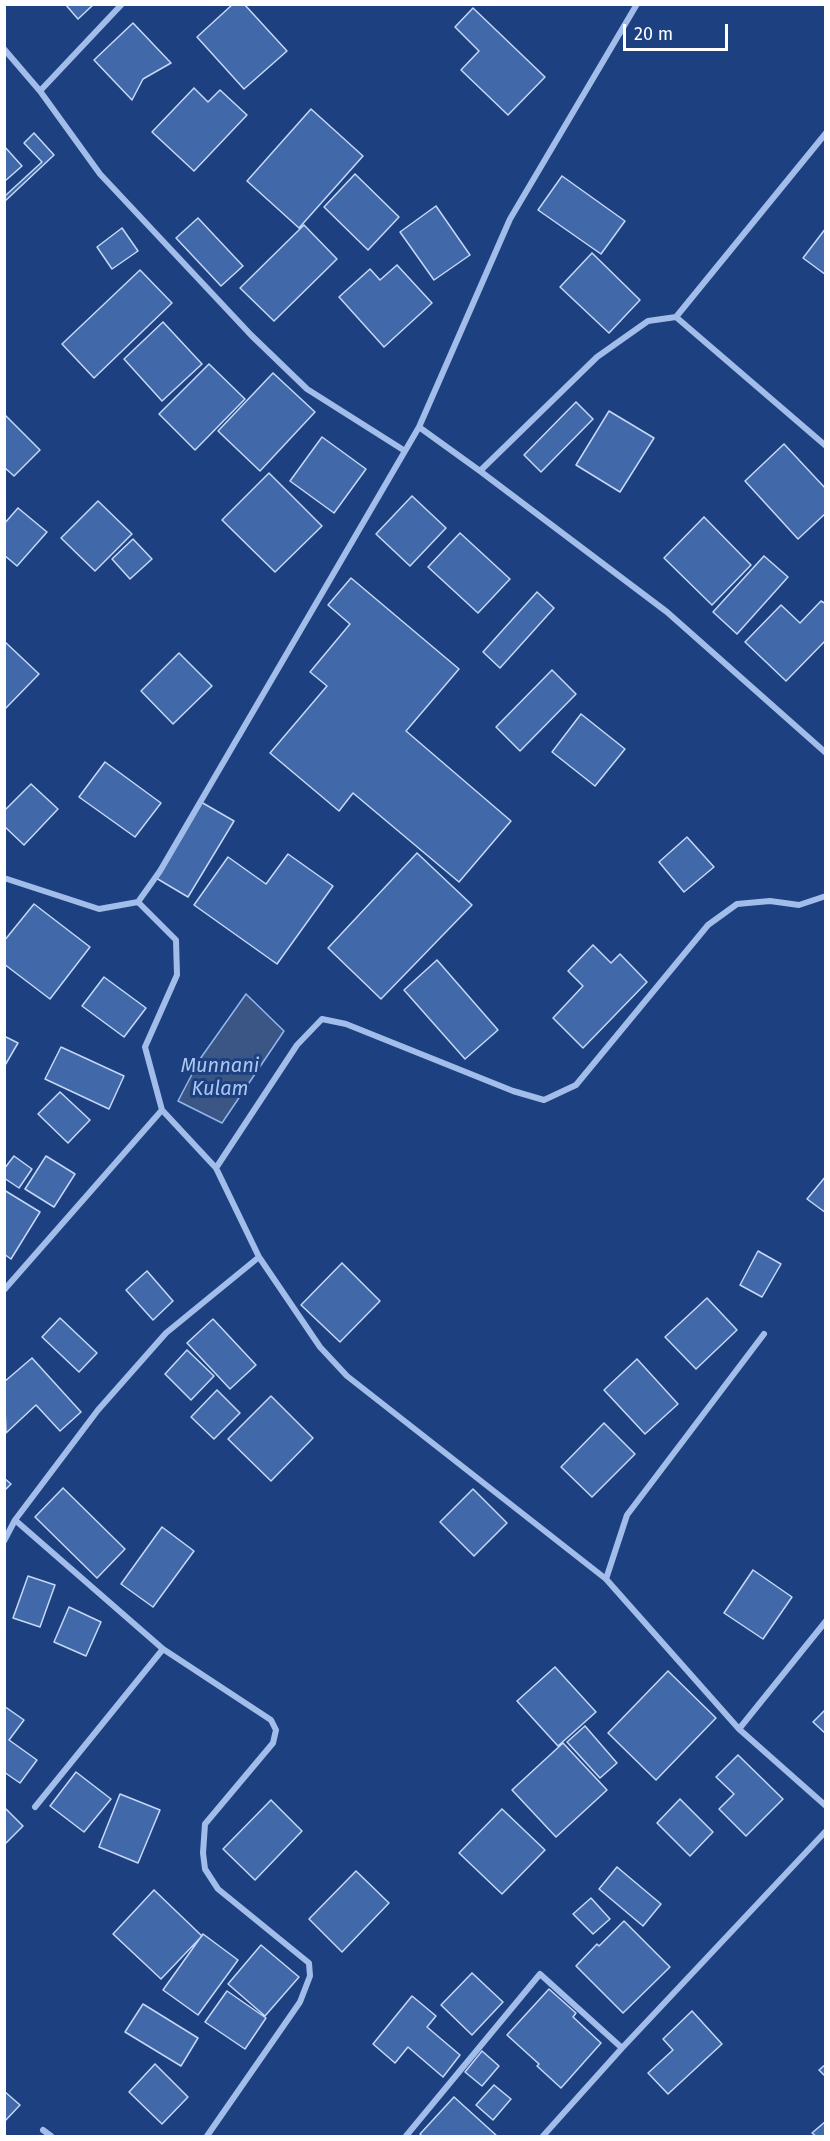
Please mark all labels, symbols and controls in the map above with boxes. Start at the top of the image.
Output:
scale bar [626,12,731,50]
text: 20 m [634,23,673,45]
water label: Munnani Kulam [181,1054,259,1101]

